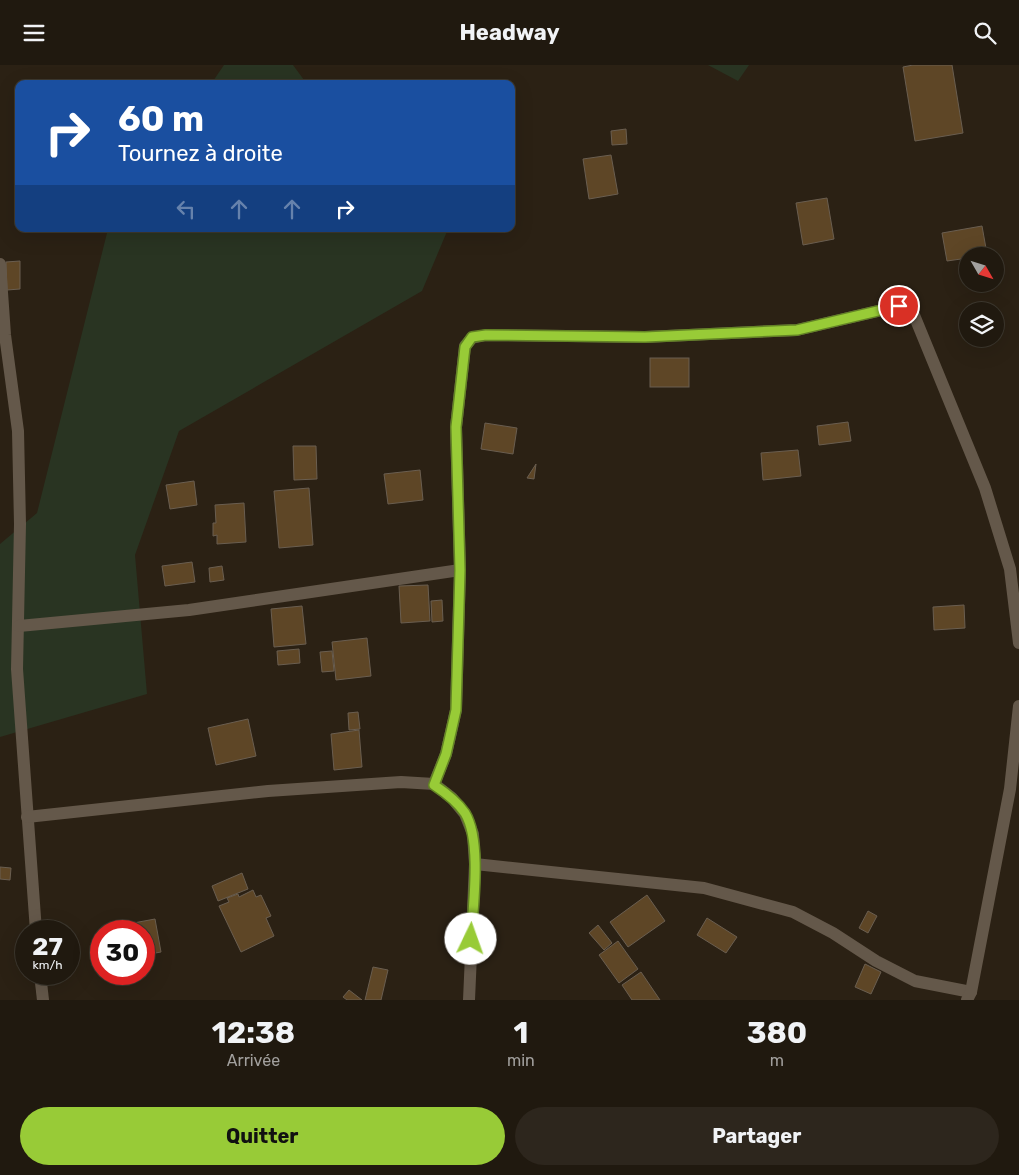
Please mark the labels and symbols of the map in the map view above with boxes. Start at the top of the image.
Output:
north arrow [959,247,1004,293]
pin [878,285,920,327]
position arrow [444,912,496,964]
speed limit sign: 30 [90,920,155,985]

